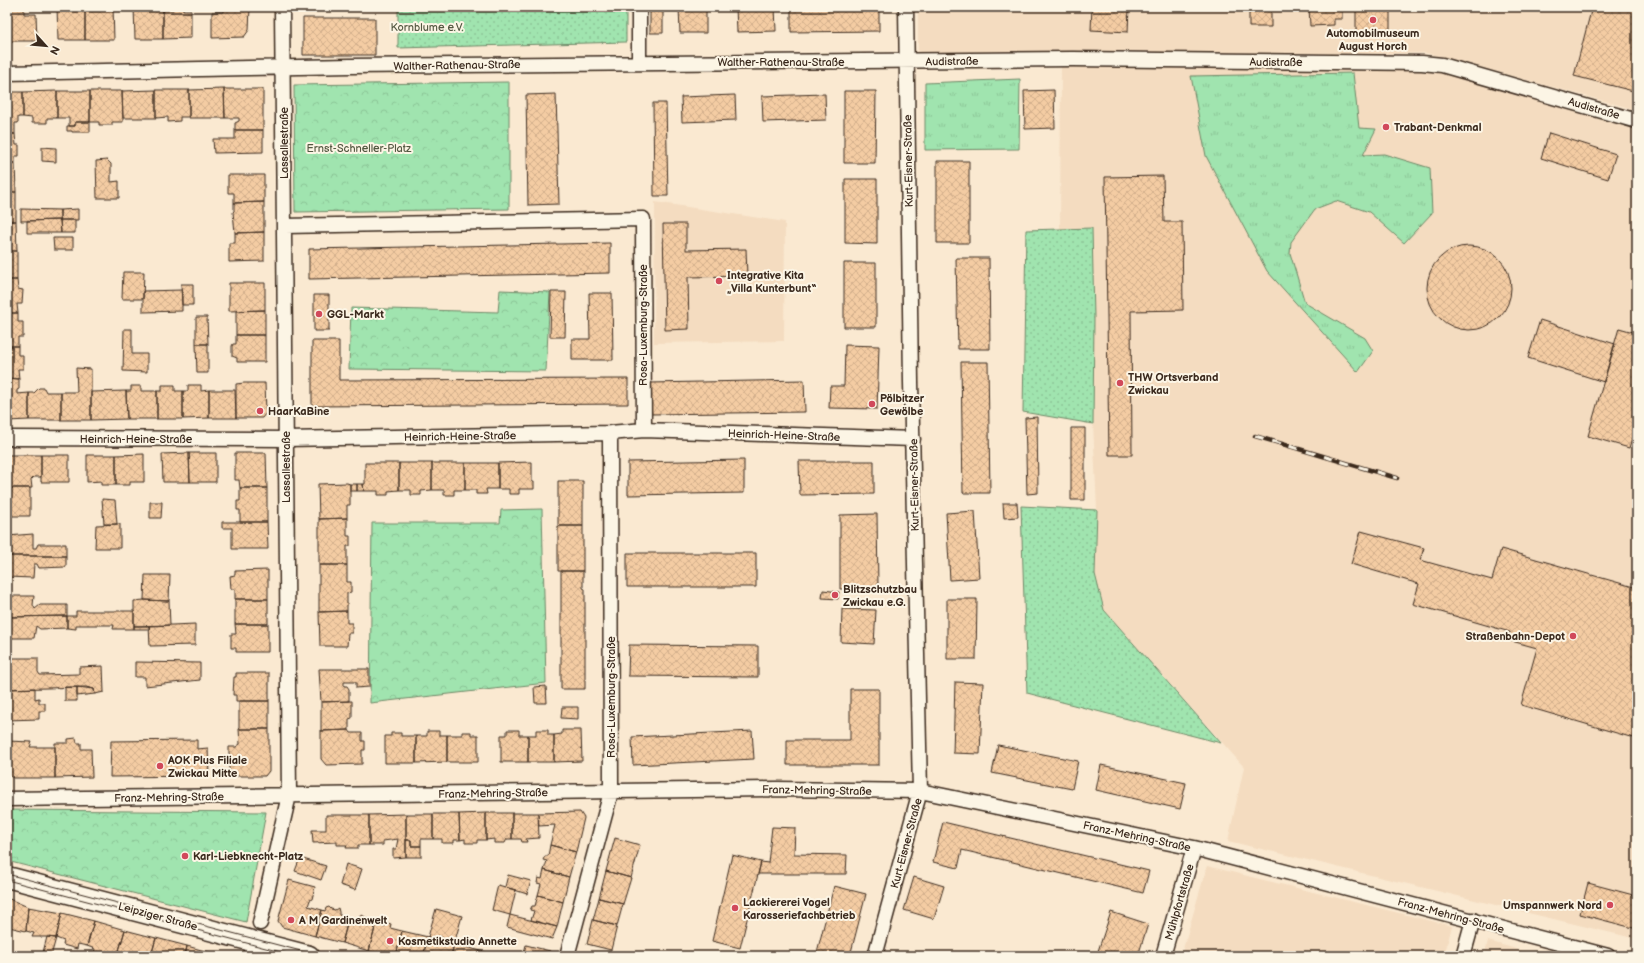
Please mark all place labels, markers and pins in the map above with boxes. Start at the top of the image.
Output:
marker: Automobilmuseum August Horch [1368,15,1378,25]
place label: Automobilmuseum August Horch [1326,27,1419,53]
place label: Trabant-Denkmal [1394,121,1482,134]
marker: Trabant-Denkmal [1381,122,1391,132]
place label: Integrative Kita „Villa Kunterbunt“ [727,269,817,295]
marker: Integrative Kita „Villa Kunterbunt“ [714,276,724,286]
place label: GGL-Markt [327,308,384,321]
marker: GGL-Markt [314,309,324,319]
place label: THW Ortsverband Zwickau [1128,371,1218,397]
marker: THW Ortsverband Zwickau [1115,378,1125,388]
place label: Pölbitzer Gewölbe [880,392,925,418]
marker: Pölbitzer Gewölbe [867,399,877,409]
place label: HaarKaBine [268,405,329,418]
marker: HaarKaBine [255,406,265,416]
place label: Blitzschutzbau Zwickau e.G. [843,583,917,609]
marker: Blitzschutzbau Zwickau e.G. [830,590,840,600]
place label: Straßenbahn-Depot [1466,630,1565,643]
marker: Straßenbahn-Depot [1568,631,1578,641]
place label: AOK Plus Filiale Zwickau Mitte [167,754,247,780]
marker: AOK Plus Filiale Zwickau Mitte [155,761,165,771]
place label: Karl-Liebknecht-Platz [193,850,304,863]
marker: Karl-Liebknecht-Platz [180,851,190,861]
place label: Lackiererei Vogel Karosseriefachbetrieb [743,896,856,922]
place label: Umspannwerk Nord [1503,899,1602,912]
marker: Umspannwerk Nord [1605,900,1615,910]
marker: Lackiererei Vogel Karosseriefachbetrieb [730,903,740,913]
place label: A M Gardinenwelt [298,914,388,927]
marker: A M Gardinenwelt [286,915,296,925]
place label: Kosmetikstudio Annette [398,935,517,948]
marker: Kosmetikstudio Annette [385,936,395,946]

